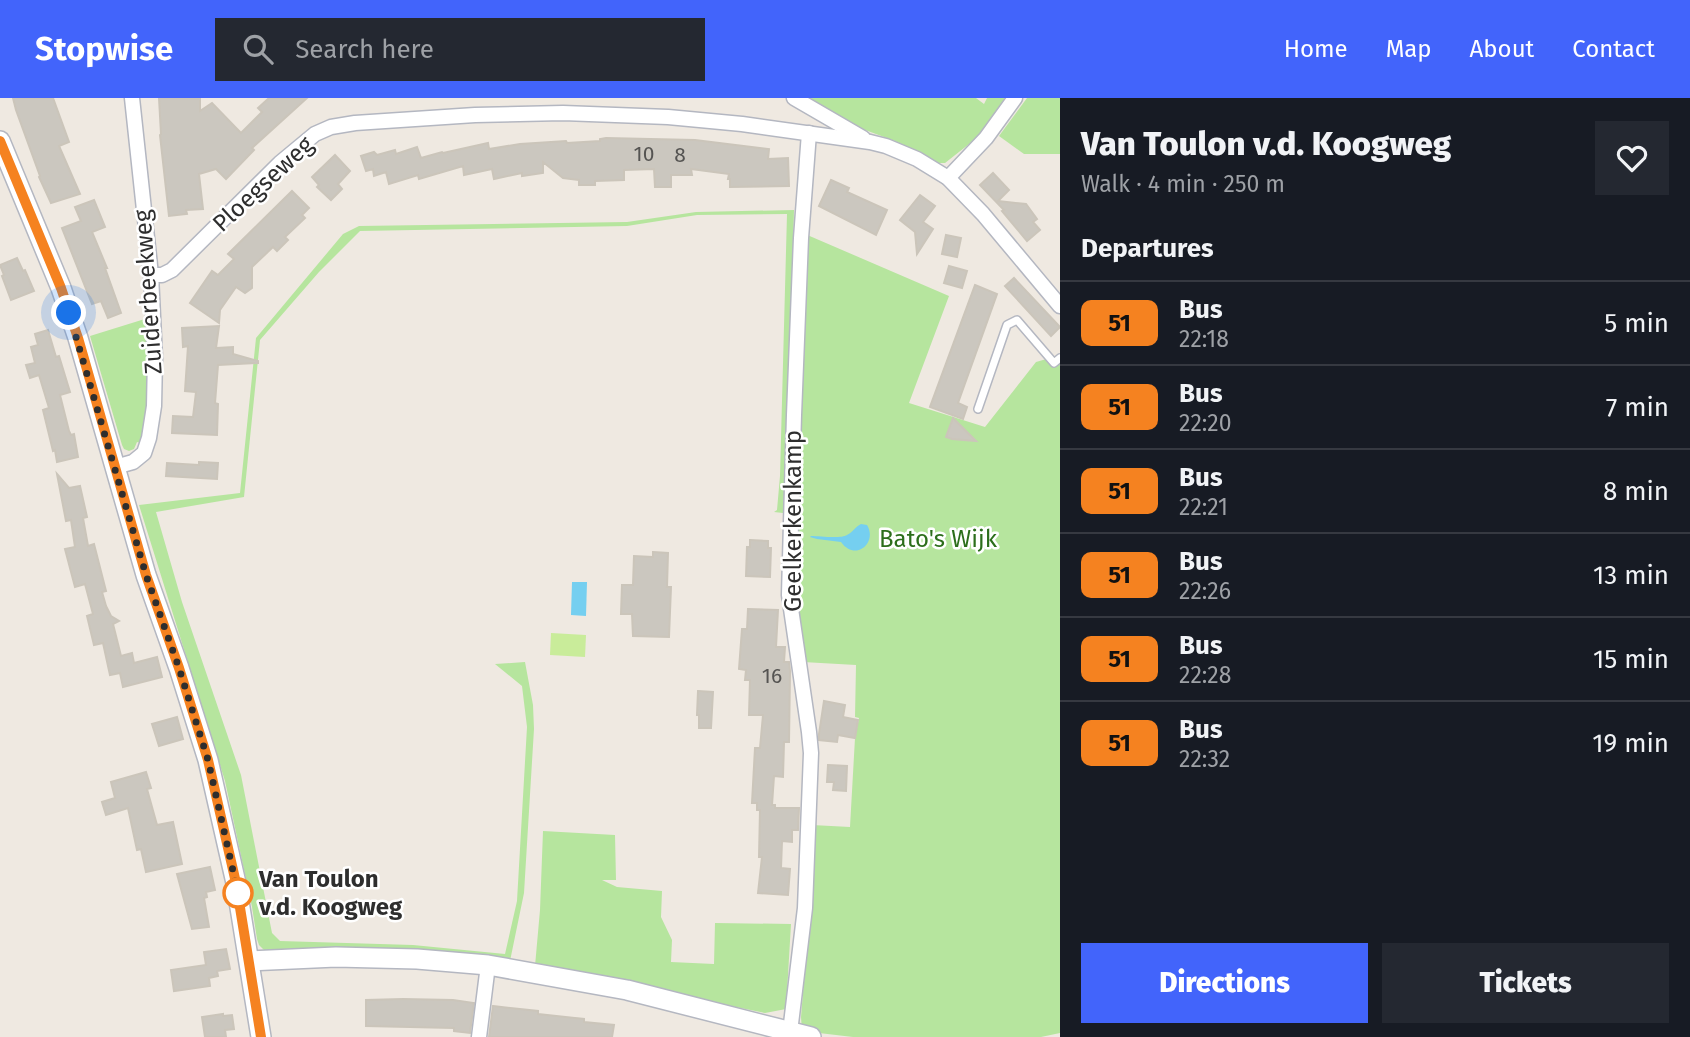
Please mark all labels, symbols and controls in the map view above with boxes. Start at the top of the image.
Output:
search box [215,18,705,81]
text: Stopwise [35,29,173,69]
icon: search [239,30,277,68]
text: Search here [295,34,434,65]
text: Home [1284,35,1348,63]
text: Map [1386,35,1432,63]
text: About [1470,35,1534,63]
text: Contact [1572,35,1655,63]
button: heart [1595,121,1669,195]
text: Van Toulon v.d. Koogweg [1081,124,1451,164]
street label: Ploegseweg [207,130,319,238]
house number: 10 [634,141,654,167]
house number: 8 [674,142,686,168]
text: Walk · 4 min · 250 m [1081,170,1285,198]
street label: Zuiderbeekweg [128,208,168,375]
text: Departures [1081,233,1214,264]
text: Bus [1179,294,1222,325]
your location [51,295,86,330]
text: 5 min [1604,308,1669,339]
text: 51 [1108,309,1131,337]
text: 22:18 [1179,325,1229,353]
text: Bus [1179,378,1222,409]
text: 7 min [1606,392,1669,423]
text: 51 [1108,393,1131,421]
text: 22:20 [1179,409,1232,437]
street label: Geelkerkenkamp [779,430,807,612]
text: Bus [1179,462,1222,493]
text: 8 min [1603,476,1669,507]
text: 51 [1108,477,1131,505]
text: 22:21 [1179,493,1228,521]
park label: Bato's Wijk [879,525,998,553]
text: Bus [1179,546,1222,577]
text: 13 min [1593,560,1669,591]
text: 51 [1108,561,1131,589]
text: 22:26 [1179,577,1231,605]
text: Bus [1179,630,1222,661]
text: 15 min [1593,644,1669,675]
text: 51 [1108,645,1131,673]
text: 22:28 [1179,661,1231,689]
house number: 16 [762,663,782,689]
text: Bus [1179,714,1222,745]
text: 19 min [1592,728,1669,759]
text: 51 [1108,729,1131,757]
text: 22:32 [1179,745,1230,773]
place label: Van Toulon v.d. Koogweg [258,865,403,921]
marker: Van Toulon v.d. Koogweg [223,878,253,908]
button: Directions [1081,943,1368,1023]
button: Tickets [1382,943,1669,1023]

